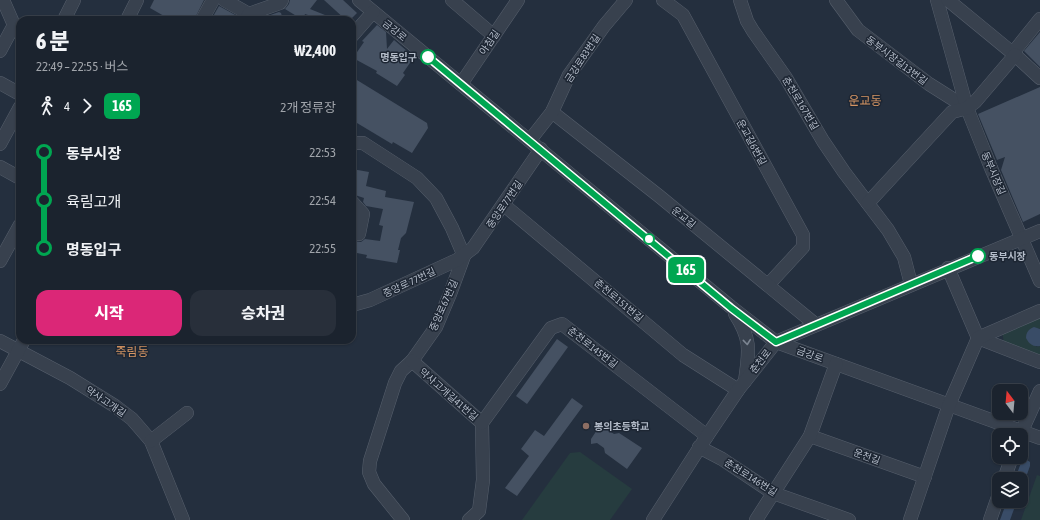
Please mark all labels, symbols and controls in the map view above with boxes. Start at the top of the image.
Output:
street label: 금강로 [380,17,409,43]
text: 6 분 [36,28,70,54]
street label: 아침길 [477,28,502,57]
street label: 금강로83번길 [563,32,602,85]
street label: 동부시장길13번길 [864,34,929,87]
text: ₩2,400 [294,42,336,59]
marker: 명동입구 [420,49,436,65]
place label: 명동입구 [380,52,417,63]
text: 22:49 – 22:55 · 버스 [36,59,129,74]
street label: 춘천로167번길 [780,75,821,132]
district label: 운교동 [848,94,882,108]
icon: walk [36,95,58,117]
icon: forward [76,95,98,117]
text: 165 [112,98,132,114]
text: 4 [64,99,70,114]
text: 2개 정류장 [280,100,336,115]
street label: 운교길6번길 [734,117,769,167]
text: 동부시장 [66,145,121,162]
text: 22:53 [309,145,336,160]
street label: 동부시장길 [979,150,1008,197]
street label: 중앙로77번길 [484,178,524,230]
text: 육림고개 [66,193,121,210]
text: 22:54 [309,193,336,208]
street label: 운교길 [669,204,698,230]
unlabelled marker [643,233,655,245]
text: 명동입구 [66,241,121,258]
text: 22:55 [309,241,336,256]
marker: 동부시장 [970,248,986,264]
place label: 동부시장 [989,251,1026,262]
line badge: 165 [663,257,709,283]
text: 165 [676,262,696,278]
street label: 중앙로 77번길 [381,265,437,299]
street label: 춘천로151번길 [592,277,645,324]
street label: 중앙로67번길 [427,278,460,333]
button: 시작 [36,290,182,336]
button: 승차권 [190,290,336,336]
street label: 춘천로145번길 [566,325,620,370]
one-way arrow [742,339,751,345]
district label: 죽림동 [115,345,149,359]
street label: 금강로 [795,345,825,364]
street label: 춘천로 [748,347,773,376]
street label: 약사고개길41번길 [417,366,480,423]
street label: 약사고개길 [84,384,128,419]
north arrow [992,384,1028,420]
map controls [992,384,1028,508]
place label: 봉의초등학교 [594,420,649,432]
marker: 봉의초등학교 [581,421,591,431]
button: locate [992,428,1028,464]
street label: 운천길 [852,447,882,466]
street label: 춘천로146번길 [722,457,779,498]
button: layers [992,472,1028,508]

